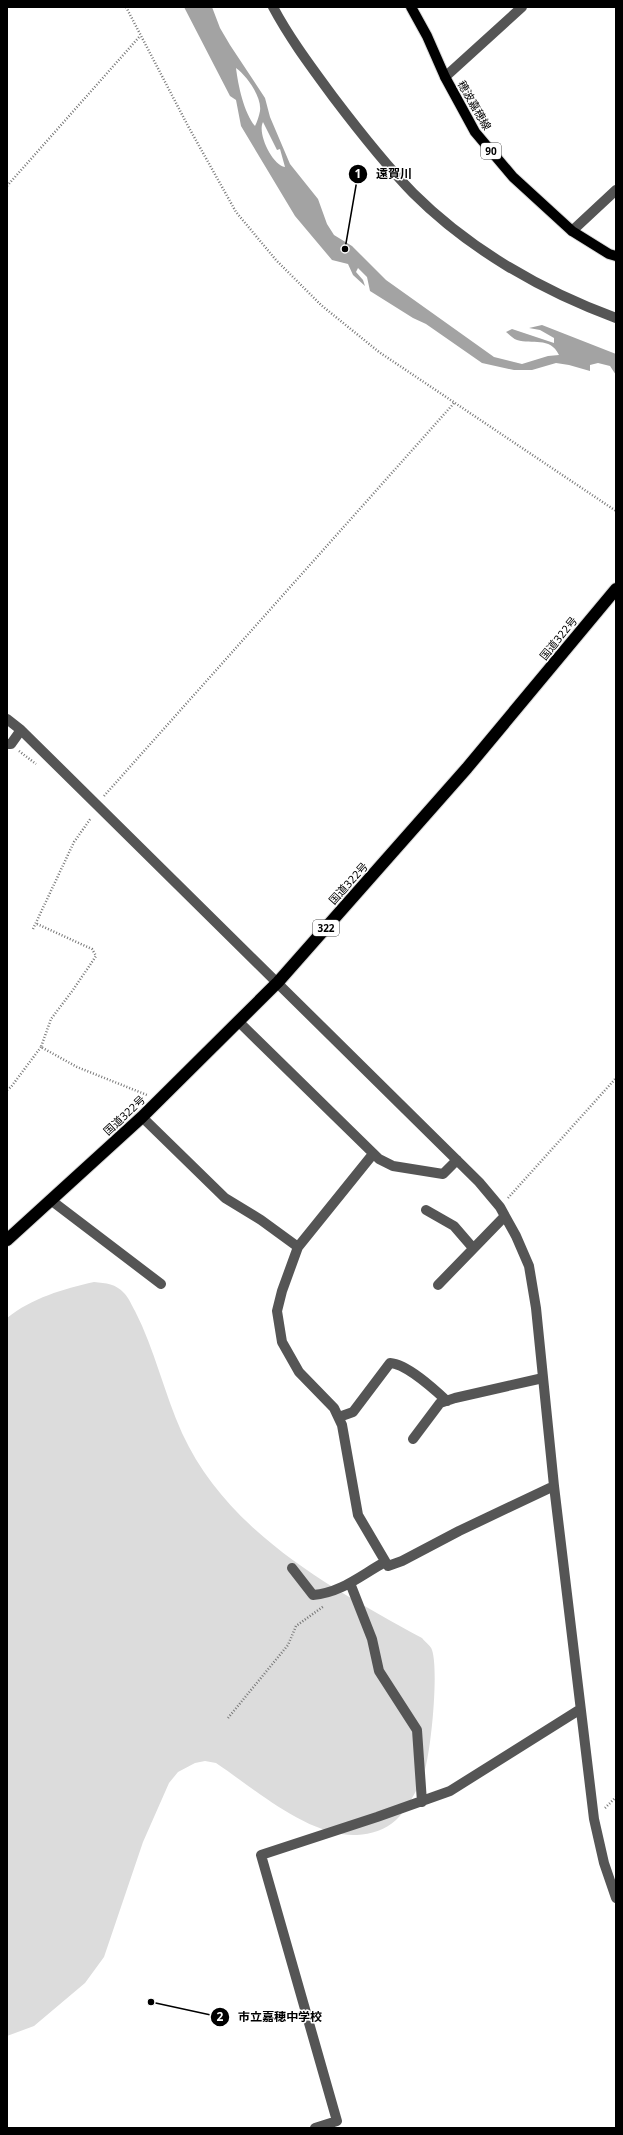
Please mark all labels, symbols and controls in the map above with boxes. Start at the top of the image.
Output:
street label: 穂波嘉穂線 [455,77,495,133]
road number: 90 [481,143,501,159]
callout: 遠賀川 [348,162,420,186]
text: 1 [355,165,361,182]
text: 遠賀川 [376,165,412,182]
street label: 国道322号 [536,613,580,663]
street label: 国道322号 [325,859,371,907]
road number: 322 [313,920,339,936]
street label: 国道322号 [100,1092,148,1138]
callout: 市立嘉穂中学校 [210,2005,330,2029]
text: 2 [217,2008,224,2025]
text: 市立嘉穂中学校 [238,2008,322,2025]

